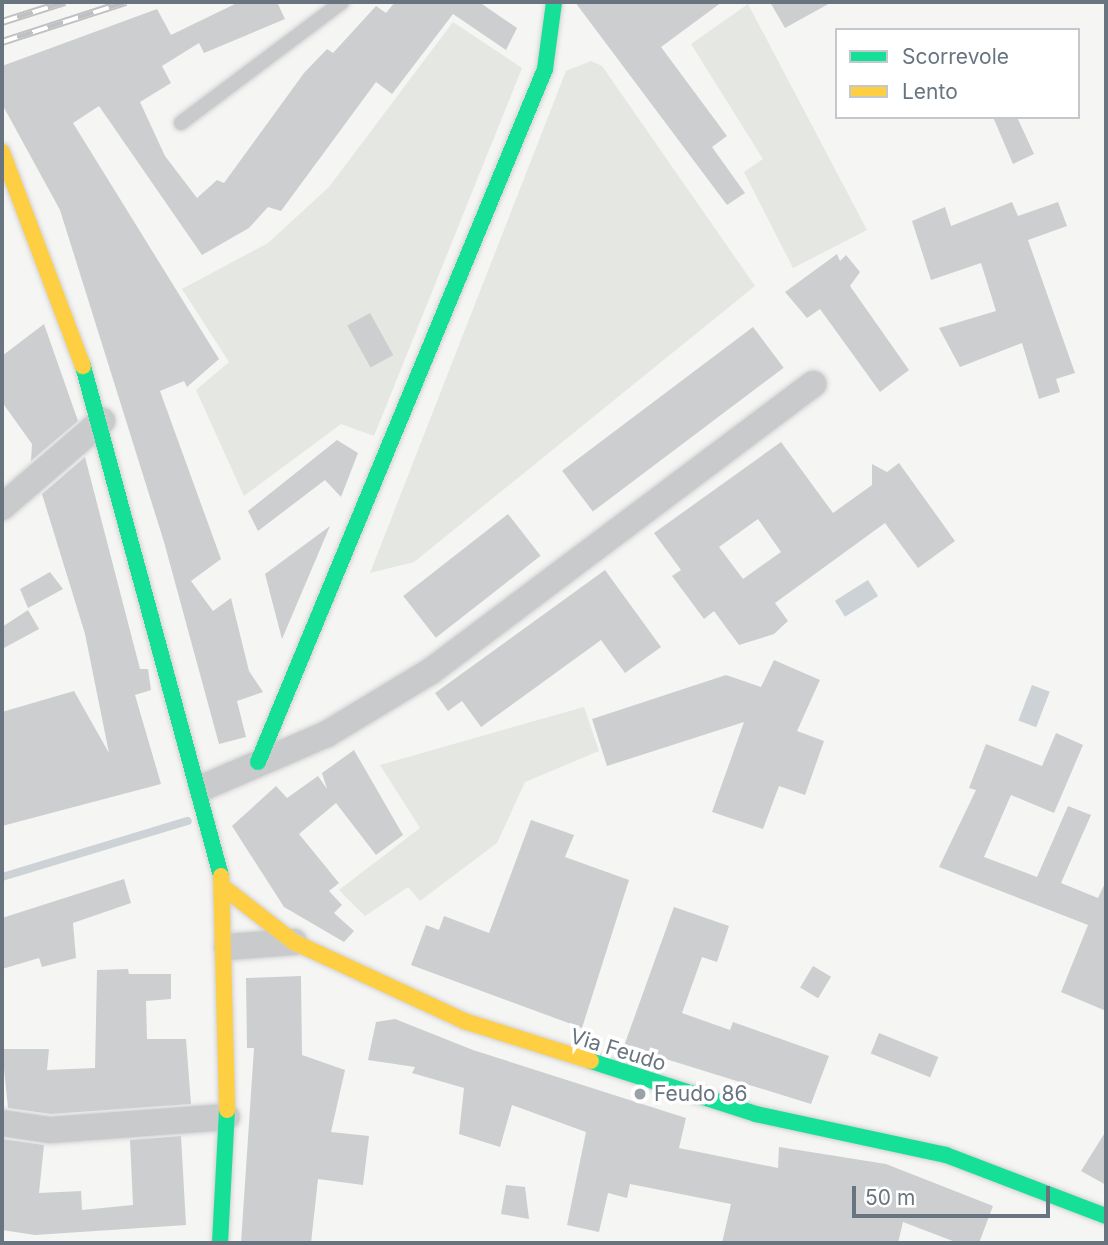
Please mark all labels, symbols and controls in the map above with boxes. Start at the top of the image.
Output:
legend [835,28,1080,119]
text: Scorrevole [902,44,1009,69]
text: Lento [902,79,958,104]
street label: Via Feudo [567,1023,669,1077]
place label: Feudo 86 [654,1081,748,1107]
marker: Feudo 86 [632,1086,648,1102]
scale bar [856,1172,1054,1216]
text: 50 m [865,1185,915,1210]

